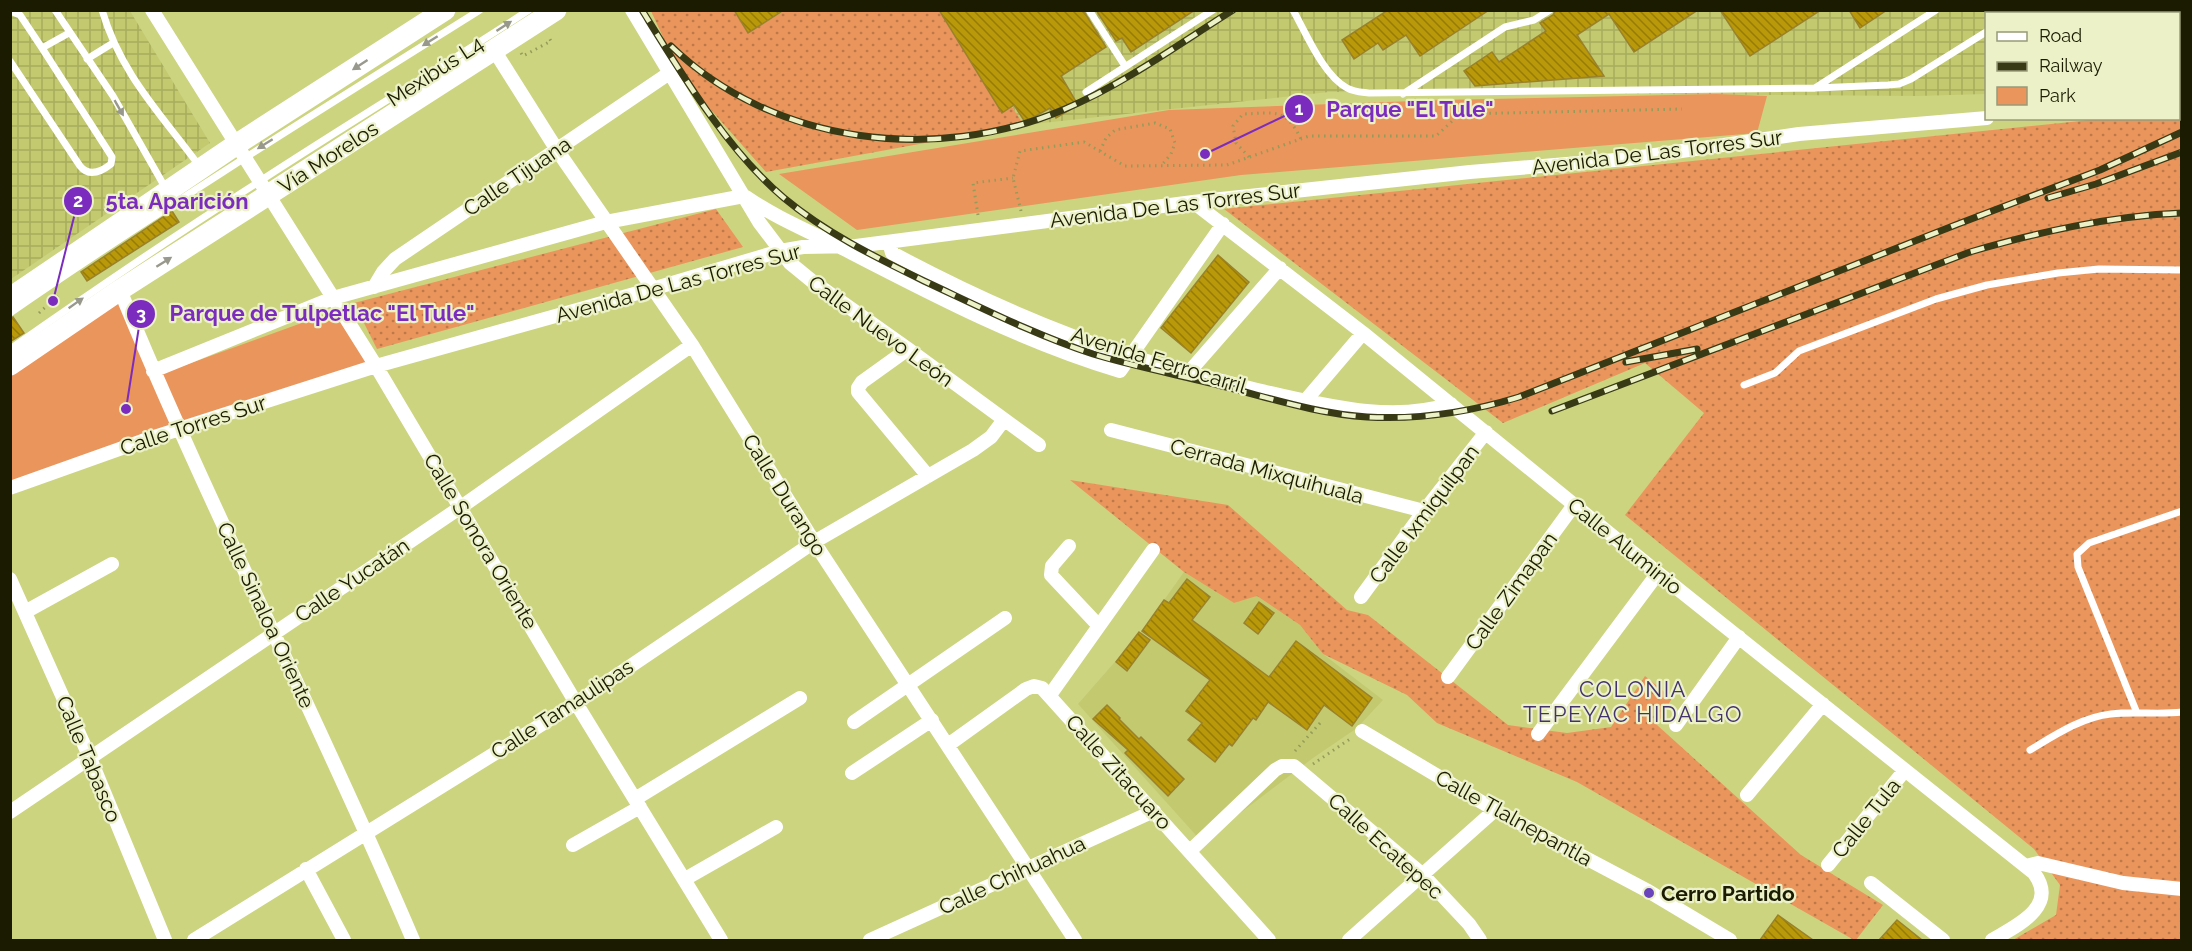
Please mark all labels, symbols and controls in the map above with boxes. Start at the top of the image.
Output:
legend [1985,12,2180,120]
one-way arrow [496,21,512,32]
text: Road [2039,25,2082,46]
street label: Mexibús L4 [382,31,488,111]
one-way arrow [422,36,438,47]
text: Railway [2039,55,2103,76]
one-way arrow [352,60,369,71]
text: Park [2039,85,2076,106]
callout: Parque "El Tule" [1284,89,1507,129]
text: Parque "El Tule" [1326,96,1494,122]
text: 1 [1295,98,1304,119]
one-way arrow [114,99,124,116]
street label: Vía Morelos [273,115,383,199]
street label: Avenida De Las Torres Sur [1530,124,1784,180]
street label: Calle Tijuana [459,131,575,221]
one-way arrow [257,139,273,150]
street label: Avenida De Las Torres Sur [1048,177,1302,233]
callout: 5ta. Aparición [63,181,261,221]
text: 5ta. Aparición [106,188,248,214]
text: 2 [73,190,83,211]
street label: Avenida De Las Torres Sur [553,238,804,328]
one-way arrow [156,256,172,267]
street label: Calle Nuevo León [804,270,958,392]
callout: Parque de Tulpetlac "El Tule" [126,294,488,334]
one-way arrow [67,297,83,309]
text: Parque de Tulpetlac "El Tule" [169,300,475,326]
text: 3 [136,303,146,324]
street label: Avenida Ferrocarril [1068,321,1250,399]
street label: Calle Torres Sur [117,389,270,460]
street label: Calle Durango [738,429,832,561]
street label: Cerrada Mixquihuala [1168,433,1366,509]
street label: Calle Ixmiquilpan [1364,440,1484,588]
street label: Calle Sonora Oriente [419,449,543,633]
street label: Calle Aluminio [1563,492,1687,600]
street label: Calle Sinaloa Oriente [212,518,320,712]
street label: Calle Zimapan [1460,527,1562,655]
street label: Calle Yucatán [290,533,414,627]
street label: Calle Tamaulipas [486,654,638,764]
district label: COLONIA TEPEYAC HIDALGO [1523,676,1743,727]
street label: Calle Tabasco [51,692,127,826]
street label: Calle Zitacuaro [1061,709,1177,835]
street label: Calle Tlalnepantla [1431,765,1597,871]
street label: Calle Tula [1826,773,1906,863]
street label: Calle Ecatepec [1323,788,1449,904]
street label: Calle Chihuahua [935,830,1089,920]
place label: Cerro Partido [1661,881,1795,906]
marker: Cerro Partido [1642,886,1656,900]

